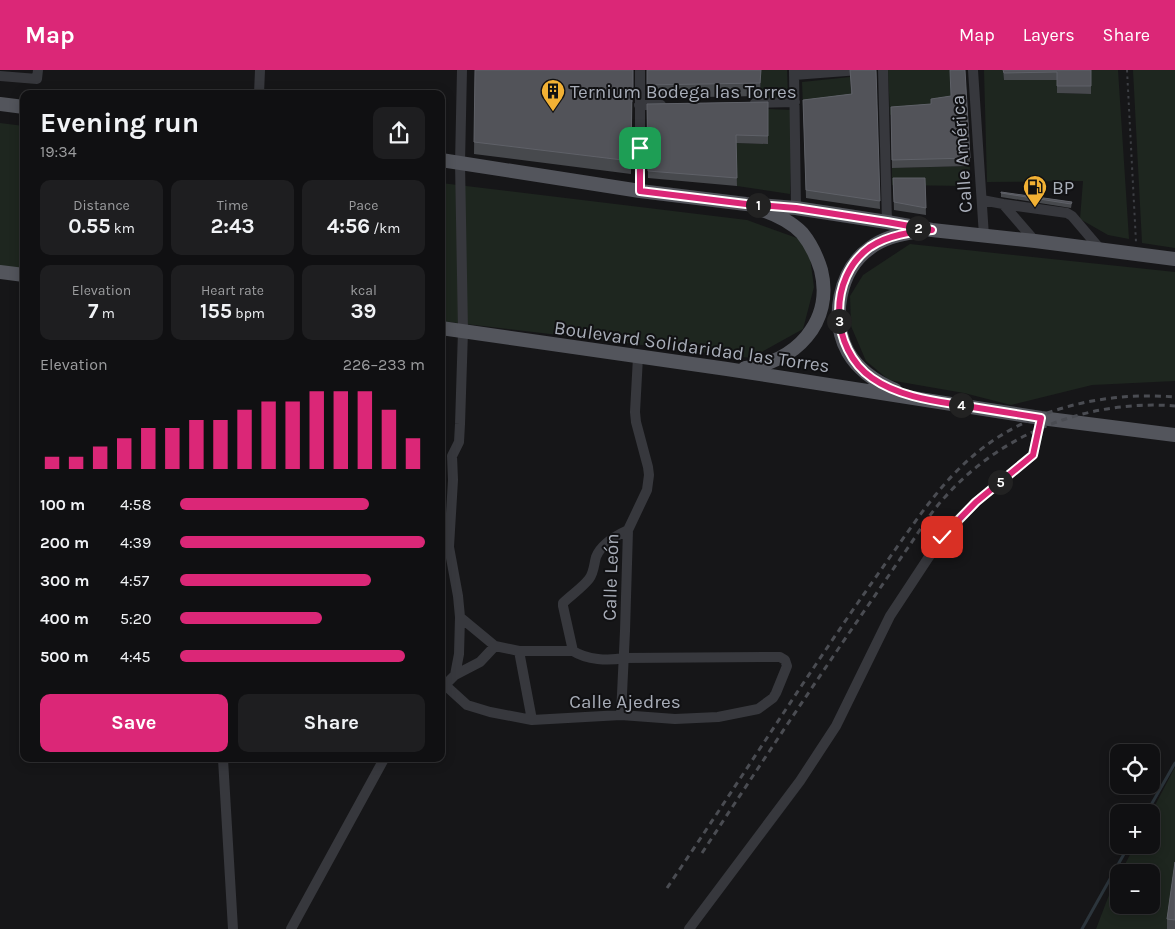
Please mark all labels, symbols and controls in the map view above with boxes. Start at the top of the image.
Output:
text: Map [25,21,75,49]
text: Map [959,24,995,46]
text: Layers [1023,24,1075,46]
text: Share [1103,24,1150,46]
building icon: Ternium Bodega las Torres [540,78,566,112]
place label: Ternium Bodega las Torres [570,81,797,103]
street label: Calle América [947,94,977,214]
text: Evening run [40,106,199,139]
button: share [373,107,425,159]
pin [619,127,661,169]
icon: arrive [626,134,654,162]
text: 19:34 [40,142,77,161]
fuel station icon: BP [1022,174,1048,208]
place label: BP [1052,177,1074,199]
pin: 1 [746,192,770,218]
text: Distance [73,197,130,214]
text: Time [217,197,248,214]
text: Pace [349,197,378,214]
text: 1 [756,197,761,214]
text: 0.55 [68,214,110,238]
text: 2:43 [211,214,254,238]
text: 4:56 [327,214,370,238]
pin: 2 [906,216,930,240]
text: km [110,220,135,237]
text: /km [370,220,400,237]
text: 2 [914,220,923,237]
text: Elevation [72,282,131,299]
text: Heart rate [201,282,264,299]
text: kcal [350,282,377,299]
text: 7 [88,299,99,323]
text: 155 [200,299,232,323]
text: 39 [351,299,376,323]
text: m [99,305,115,322]
text: bpm [232,305,265,322]
pin: 3 [826,308,852,334]
text: 3 [835,313,844,330]
street label: Boulevard Solidaridad las Torres [553,317,831,377]
text: Elevation [40,355,108,374]
text: 226–233 m [343,355,425,374]
pin: 4 [948,392,974,418]
text: 4 [957,397,966,414]
pin: 5 [988,470,1012,494]
text: 5 [996,474,1005,491]
text: 100 m [40,495,85,514]
text: 4:58 [120,495,152,514]
pin [921,516,963,558]
icon: check [928,523,956,551]
text: 200 m [40,533,89,552]
text: 4:39 [120,533,151,552]
street label: Calle León [598,533,624,621]
text: 300 m [40,571,89,590]
text: 4:57 [120,571,149,590]
text: 400 m [40,609,89,628]
text: 5:20 [120,609,152,628]
text: 500 m [40,647,89,666]
text: 4:45 [120,647,151,666]
street label: Calle Ajedres [569,691,681,713]
button: Save [40,694,228,752]
button: Share [238,694,425,752]
map controls [1110,744,1160,914]
button: locate [1110,744,1160,794]
button: + [1110,804,1160,854]
button: − [1110,864,1160,914]

